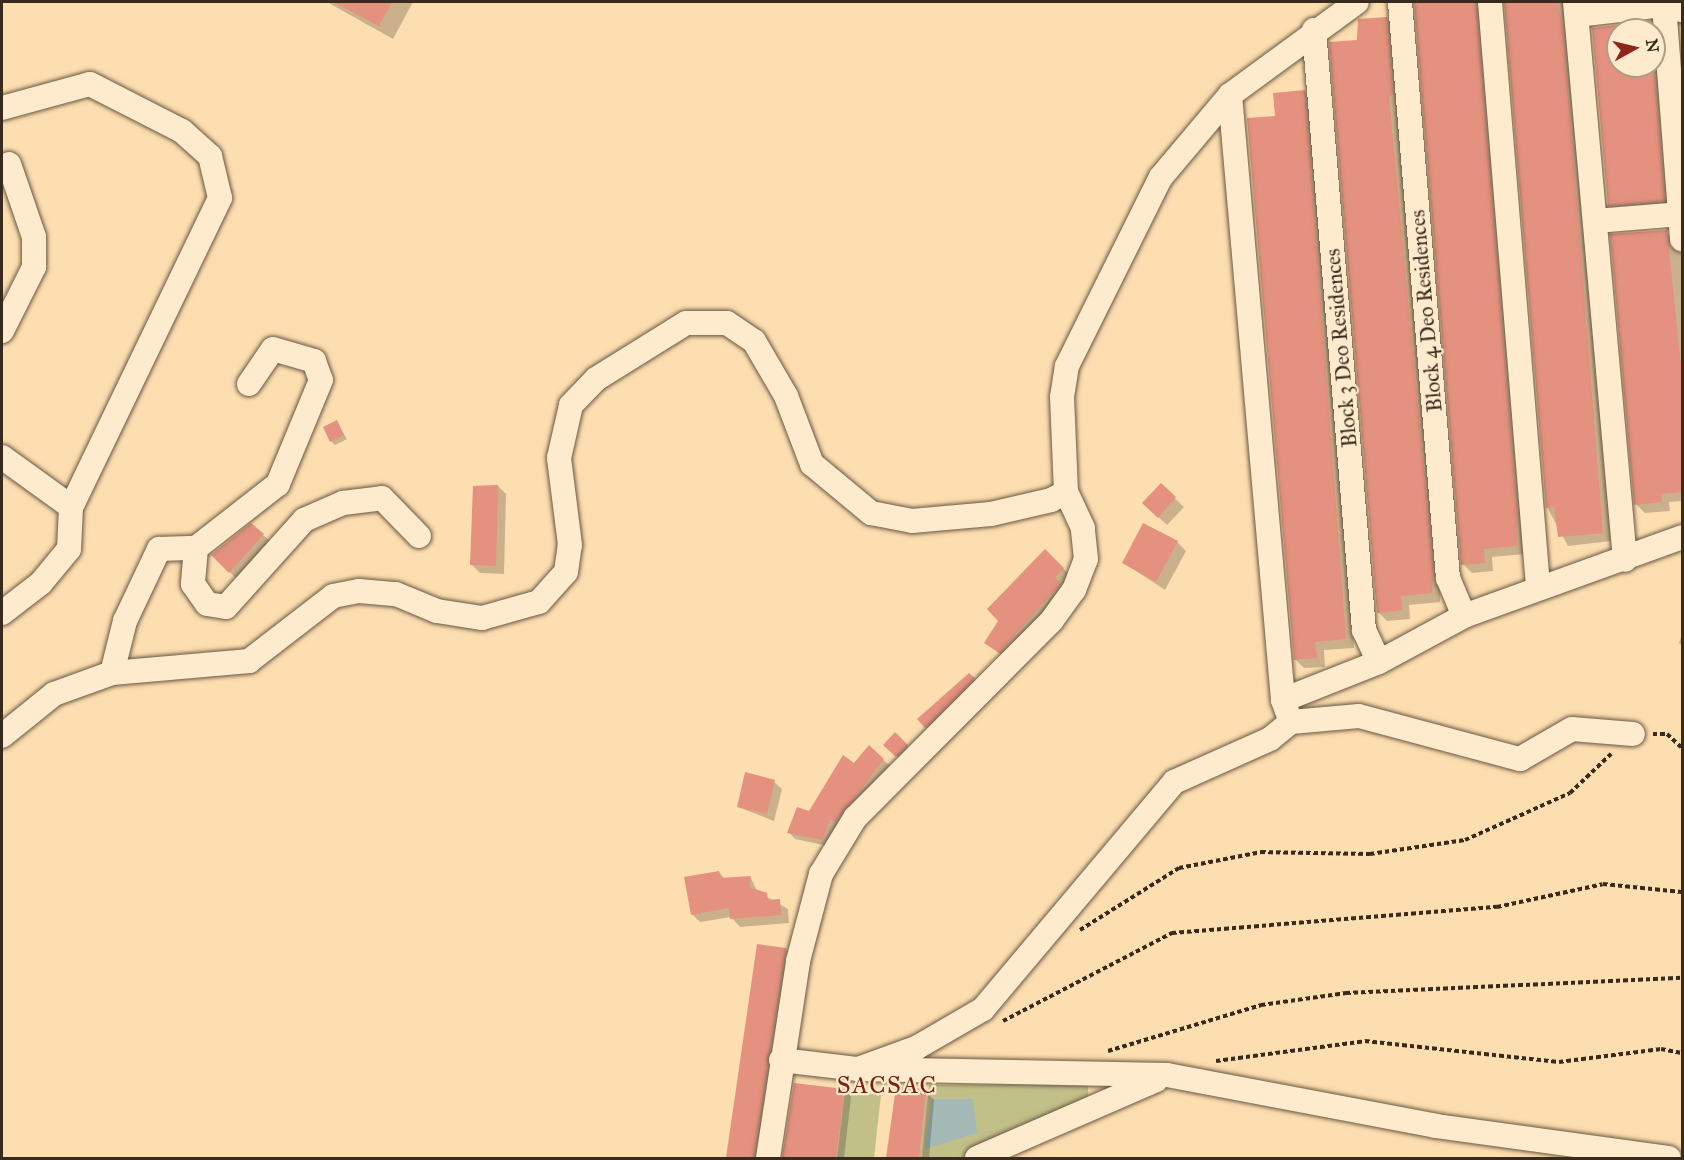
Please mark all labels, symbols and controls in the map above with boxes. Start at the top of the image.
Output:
north arrow [1606,18,1666,78]
text: N [1642,38,1663,54]
street label: Block 4 Deo Residences [1405,209,1447,413]
street label: Block 3 Deo Residences [1320,248,1362,448]
district label: SACSAC [837,1072,937,1100]

